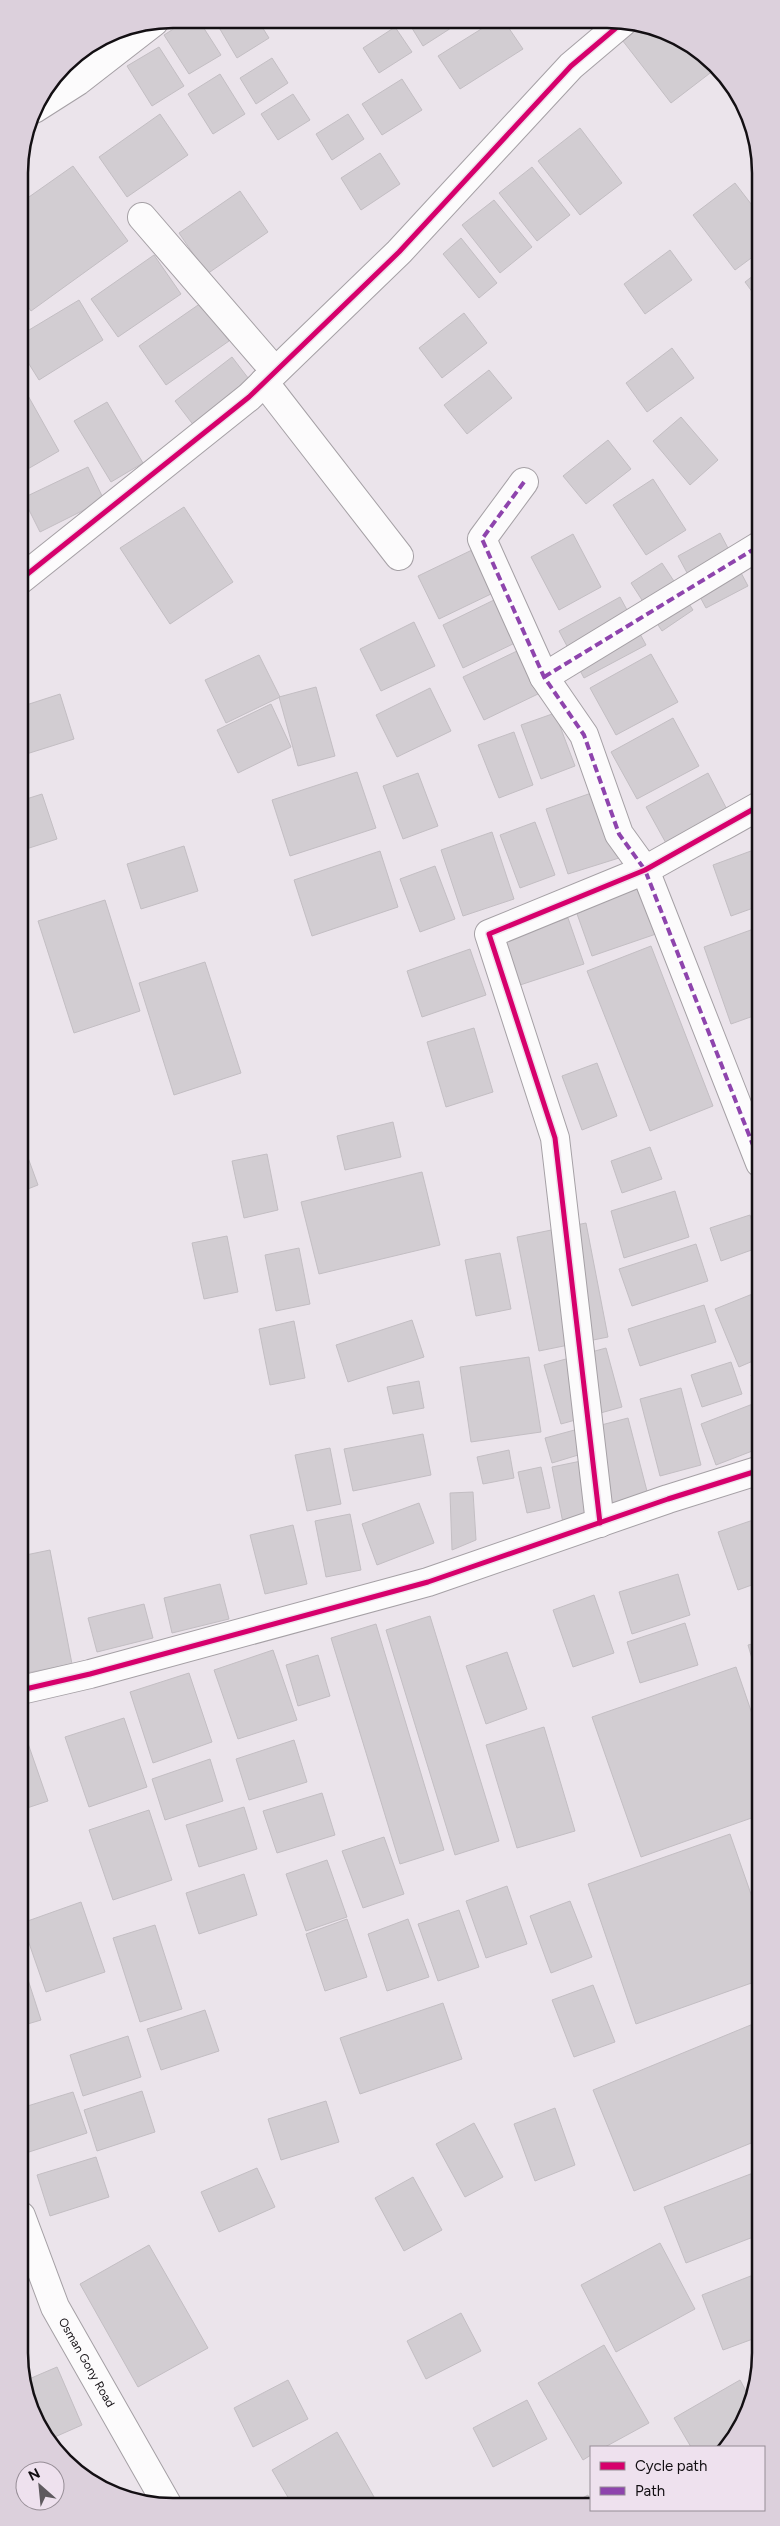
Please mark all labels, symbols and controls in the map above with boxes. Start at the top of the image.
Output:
street label: Osman Gony Road [56,2315,117,2410]
legend [590,2446,765,2511]
text: Cycle path [635,2457,707,2475]
north arrow [15,2461,65,2511]
text: N [26,2465,43,2485]
text: Path [635,2482,665,2500]

